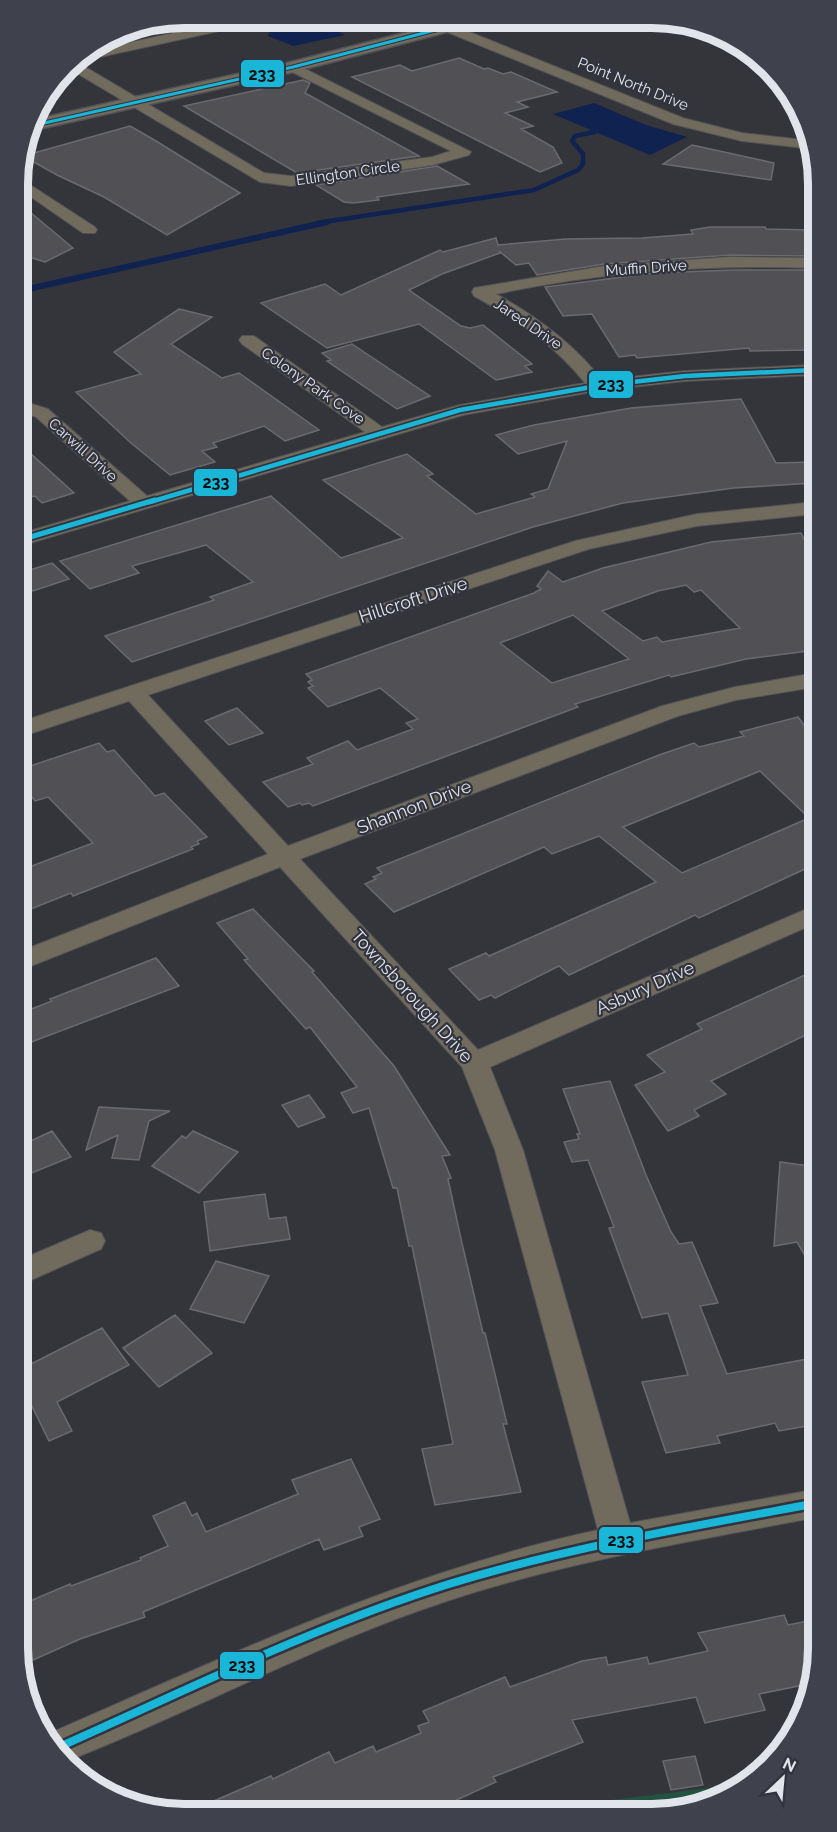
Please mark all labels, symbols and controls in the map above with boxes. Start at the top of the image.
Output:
street label: Point North Drive [575,54,691,115]
line badge: 233 [240,59,285,88]
text: 233 [249,65,276,84]
street label: Ellington Circle [295,157,401,189]
street label: Muffin Drive [605,256,687,280]
street label: Jared Drive [491,295,566,353]
street label: Colony Park Cove [258,344,368,429]
line badge: 233 [588,370,634,399]
text: 233 [598,375,625,394]
street label: Carwill Drive [45,414,121,486]
line badge: 233 [193,468,238,497]
text: 233 [203,473,230,492]
street label: Hillcroft Drive [356,572,470,627]
street label: Shannon Drive [354,775,474,838]
street label: Townsborough Drive [347,925,478,1067]
street label: Asbury Drive [592,956,698,1019]
line badge: 233 [598,1526,644,1554]
text: 233 [608,1531,635,1550]
line badge: 233 [219,1651,265,1680]
text: 233 [229,1656,256,1675]
north arrow [753,1748,813,1808]
text: N [780,1754,799,1776]

